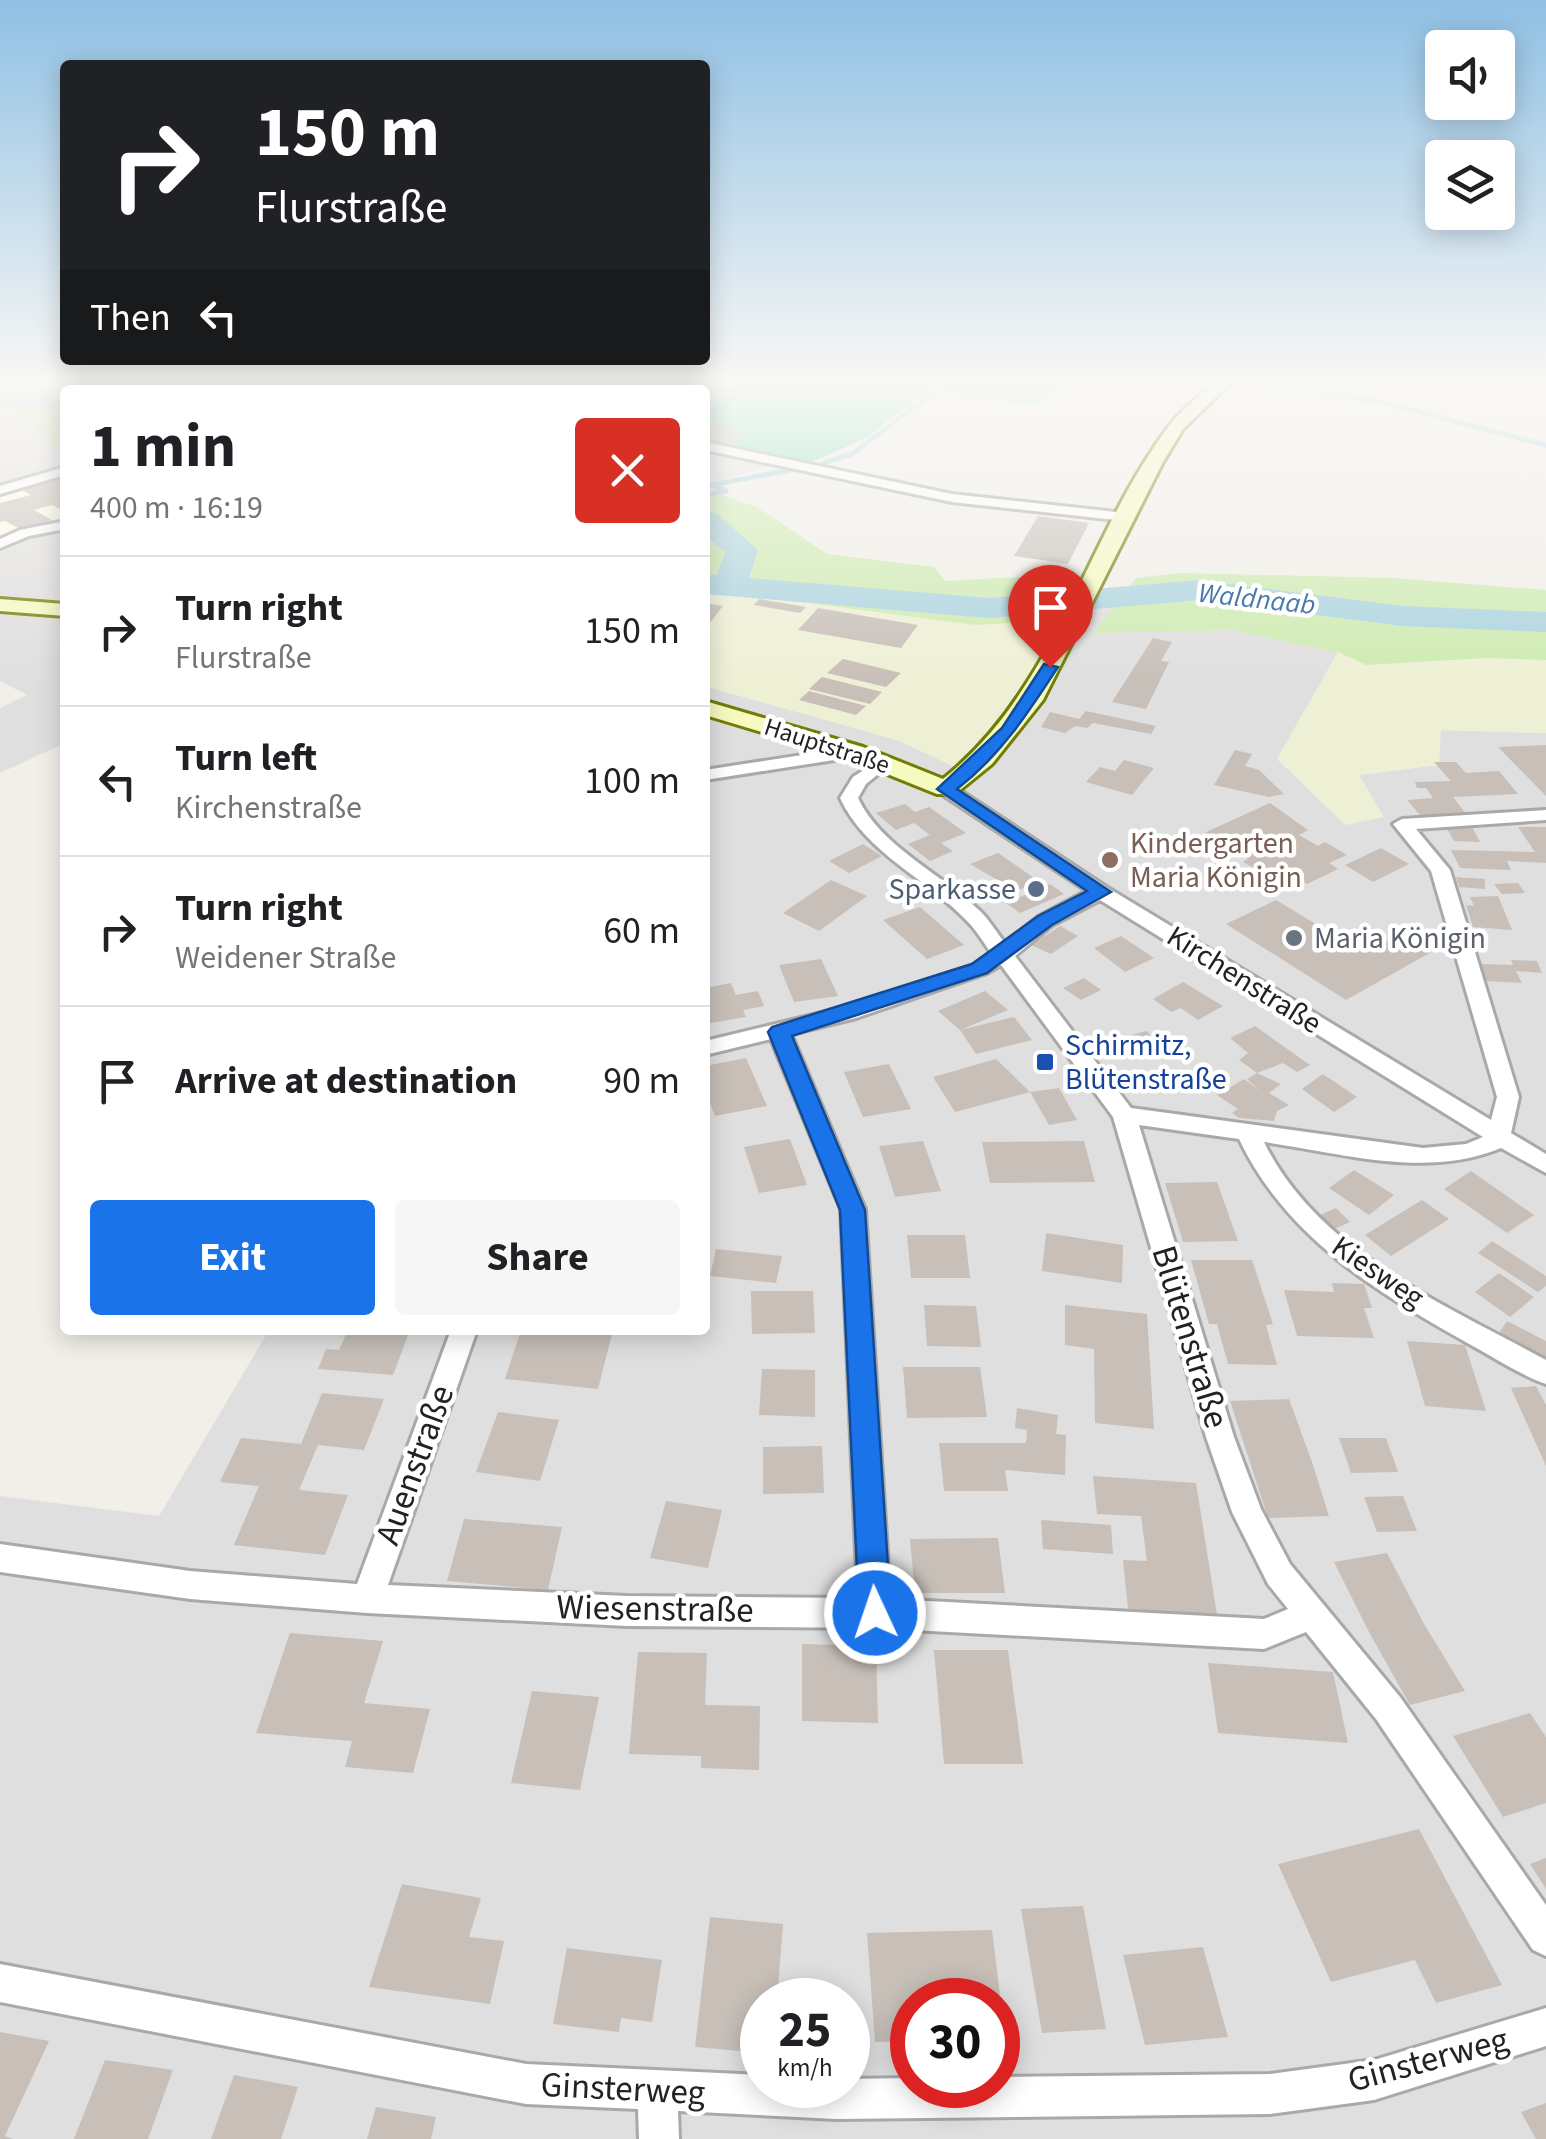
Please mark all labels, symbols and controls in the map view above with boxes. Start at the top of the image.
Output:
map controls [1425,30,1515,230]
button: sound [1425,30,1515,120]
text: 150 m [255,83,440,183]
icon: right [90,100,220,230]
button: layers [1425,140,1515,230]
text: Flurstraße [255,176,447,240]
icon: left [191,290,246,345]
text: Then [90,291,171,345]
text: 1 min [90,405,236,490]
button: close [575,418,680,523]
text: 400 m · 16:19 [90,485,263,531]
pin [1008,565,1093,668]
water label: Waldnaab [1196,573,1318,625]
icon: arrive [1023,580,1078,635]
text: Turn right [175,581,343,635]
icon: right [90,604,145,659]
text: 150 m [584,604,680,658]
text: Flurstraße [175,635,312,681]
street label: Hauptstraße [760,709,894,783]
text: Turn left [175,731,317,785]
icon: left [90,754,145,809]
text: 100 m [584,754,680,808]
text: Kirchenstraße [175,785,362,831]
place label: Kindergarten Maria Königin [1130,822,1302,899]
marker: Kindergarten Maria Königin [1099,849,1121,871]
place label: Sparkasse [889,868,1016,911]
marker: Sparkasse [1025,878,1047,900]
text: Turn right [175,881,343,935]
icon: right [90,904,145,959]
text: 60 m [603,904,680,958]
street label: Kirchenstraße [1158,915,1330,1045]
place label: Maria Königin [1314,917,1486,960]
marker: Maria Königin [1283,927,1305,949]
text: Weidener Straße [175,935,396,981]
place label: Schirmitz, Blütenstraße [1065,1024,1227,1101]
marker: Schirmitz, Blütenstraße [1034,1051,1056,1073]
icon: arrive [90,1054,145,1109]
text: Arrive at destination [175,1054,517,1108]
text: 90 m [603,1054,680,1108]
button: Exit [90,1200,375,1315]
button: Share [395,1200,680,1315]
street label: Kiesweg [1323,1225,1433,1319]
street label: Blütenstraße [1139,1239,1241,1435]
street label: Auenstraße [363,1378,467,1552]
position arrow [823,1561,927,1665]
street label: Wiesenstraße [556,1582,754,1636]
speed limit sign: 30 [890,1978,1020,2108]
text: 25 [779,1995,831,2066]
street label: Ginsterweg [1342,2014,1514,2105]
text: km/h [777,2050,833,2086]
street label: Ginsterweg [540,2060,707,2118]

